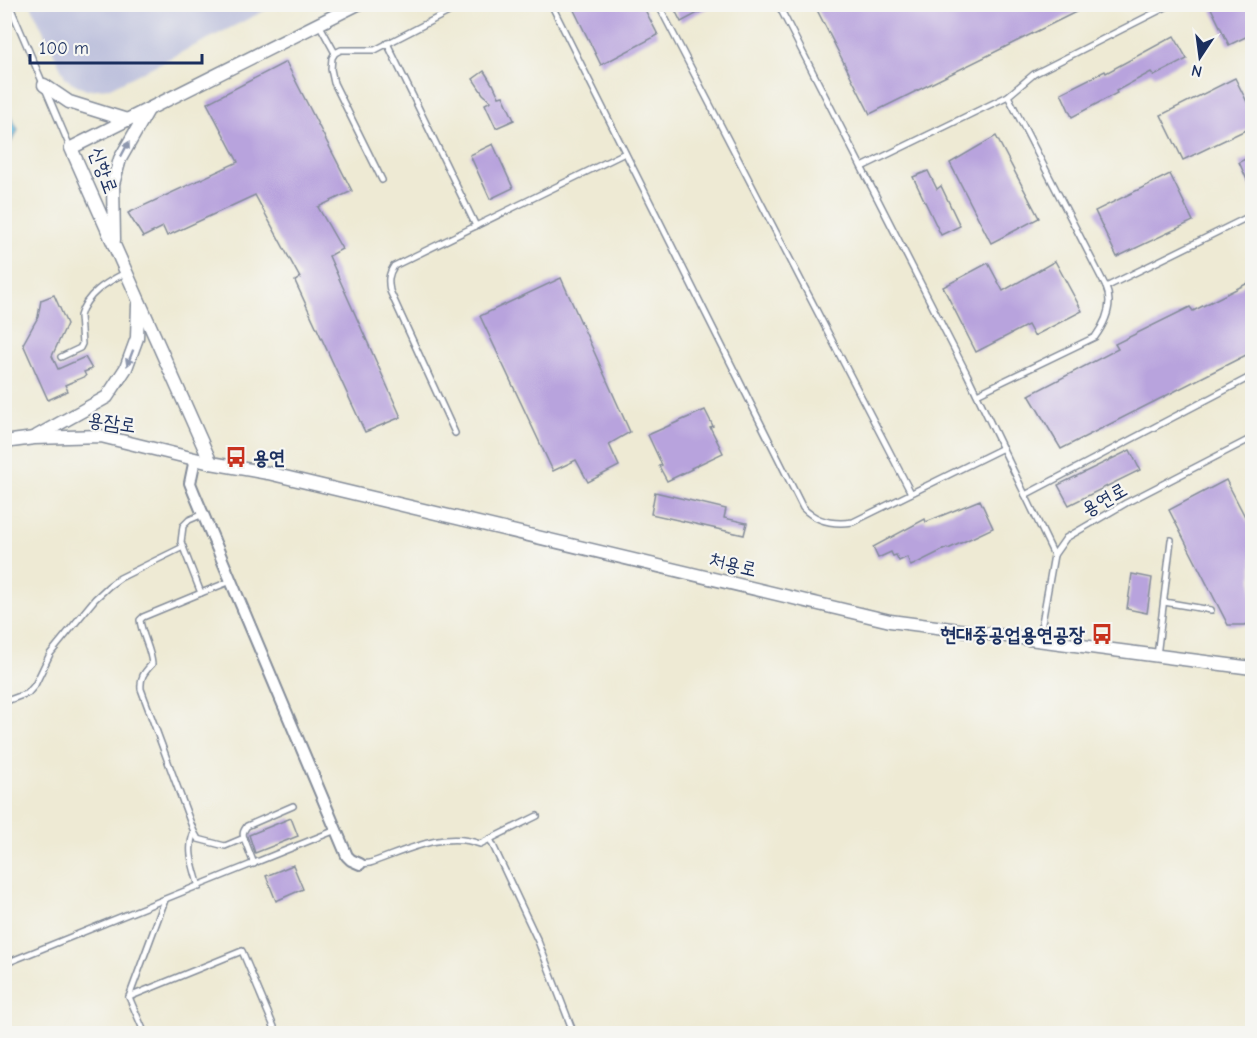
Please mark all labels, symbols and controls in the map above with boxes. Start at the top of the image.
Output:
scale bar [30,27,202,65]
north arrow [1170,27,1230,87]
text: 100 m [39,38,89,59]
text: N [1190,61,1204,81]
one-way arrow [120,140,130,157]
street label: 신항로 [84,144,123,197]
one-way arrow [125,349,135,367]
street label: 용잠로 [86,408,137,437]
bus stop icon: 용연 [224,445,248,469]
place label: 용연 [253,446,285,469]
street label: 용연로 [1078,478,1131,521]
street label: 처용로 [707,548,759,581]
bus stop icon: 현대중공업용연공장 [1090,622,1114,646]
place label: 현대중공업용연공장 [940,623,1085,646]

